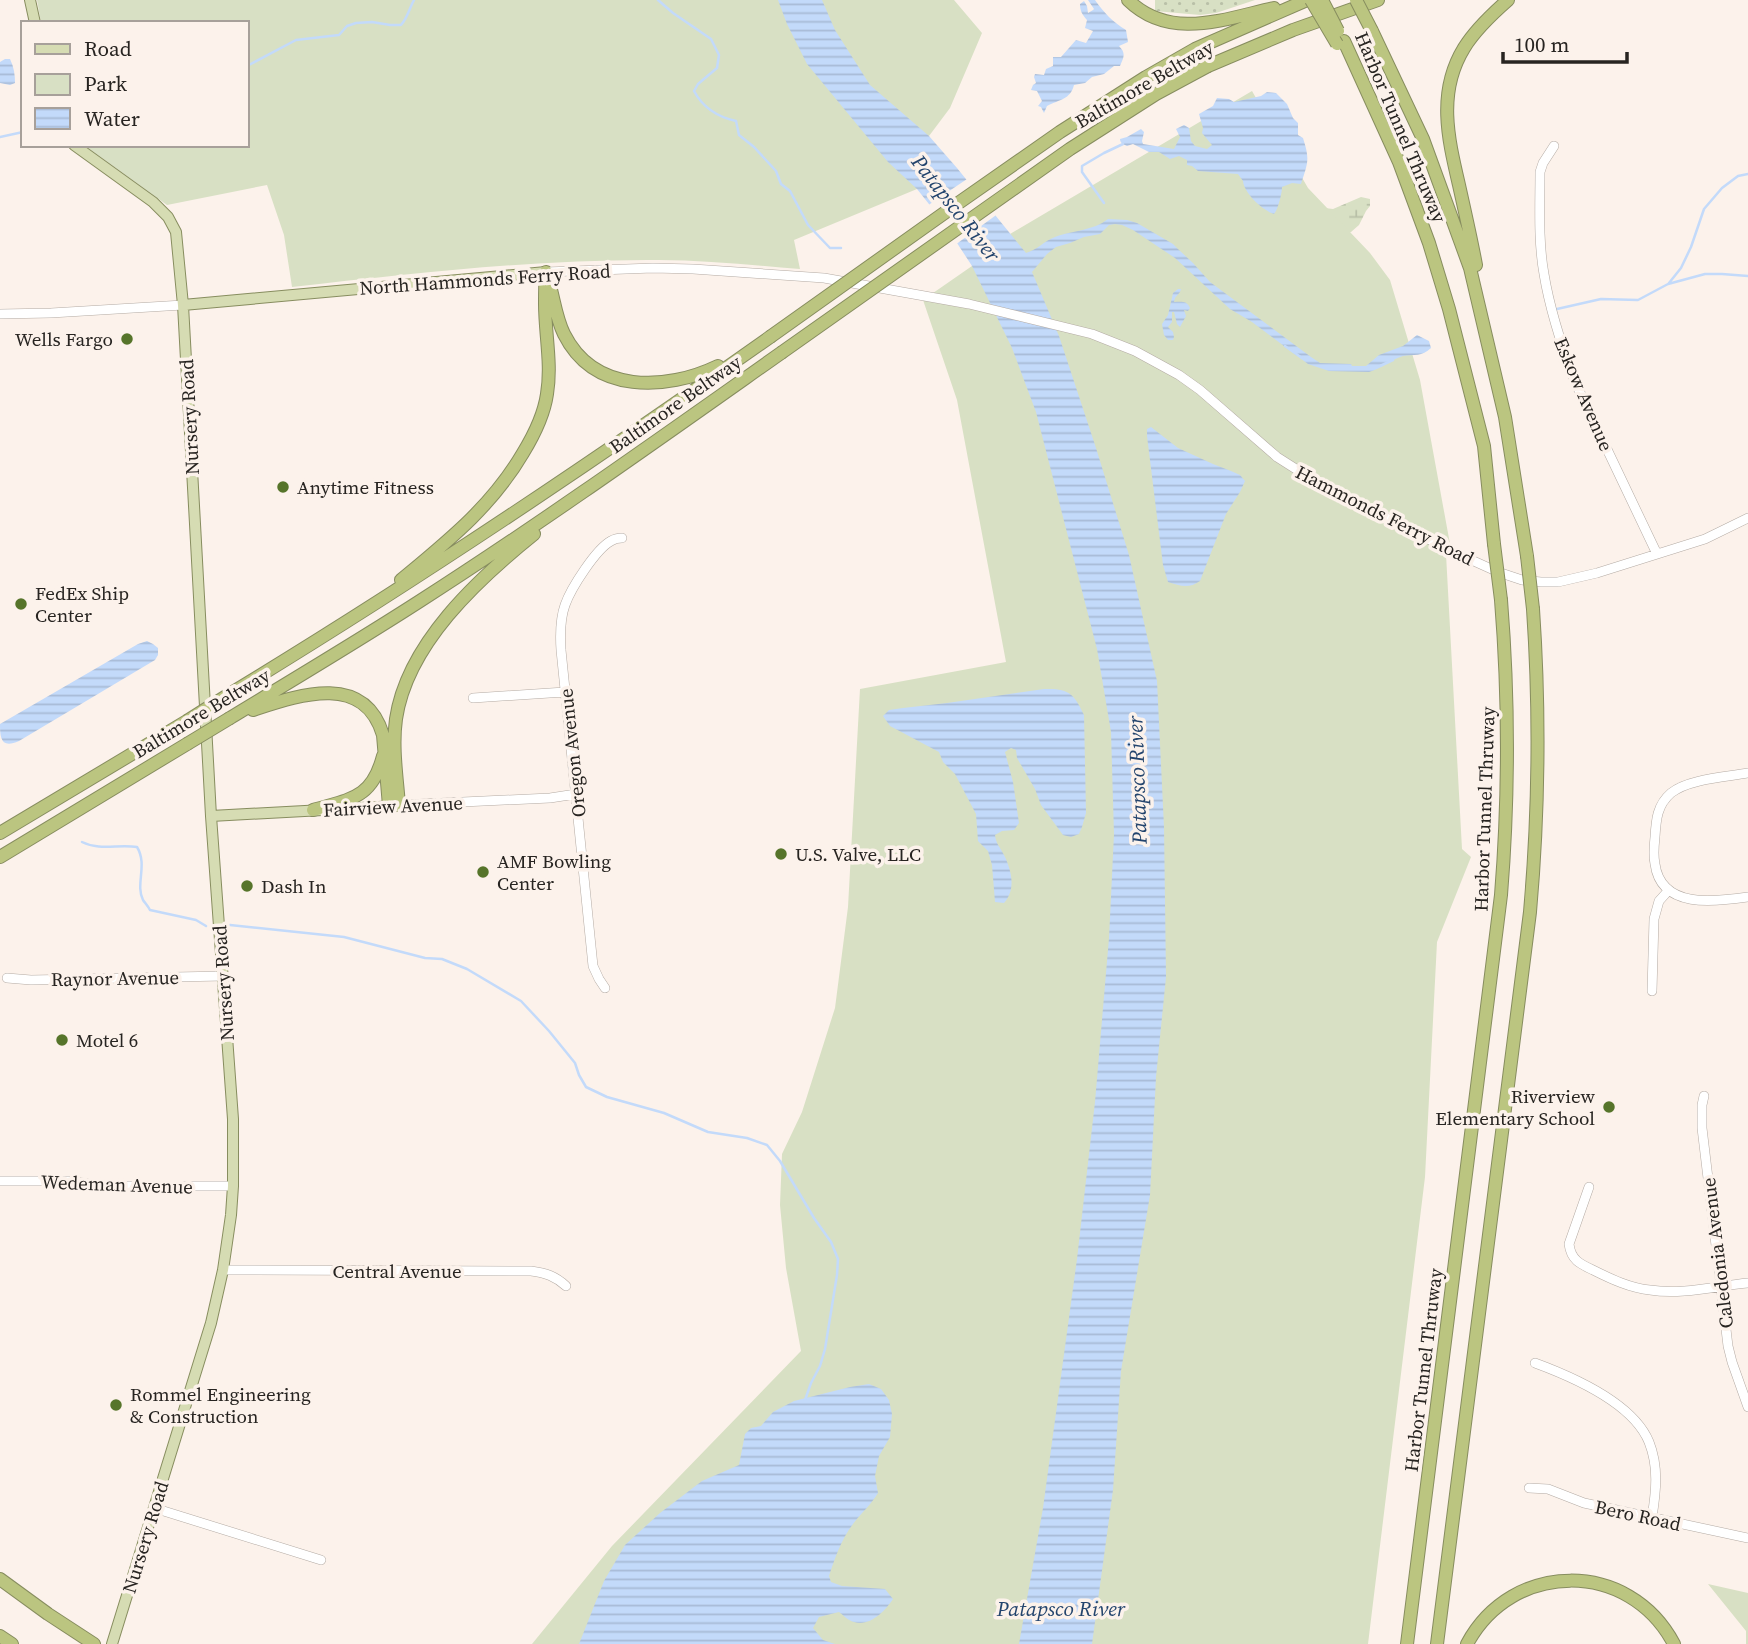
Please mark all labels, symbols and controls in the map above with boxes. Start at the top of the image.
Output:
legend [21,21,248,147]
scale bar [1503,21,1627,65]
street label: Harbor Tunnel Thruway [1349,28,1453,227]
text: 100 m [1514,30,1569,59]
text: Road [84,34,132,63]
street label: Baltimore Beltway [1070,34,1218,134]
text: Park [84,69,128,98]
text: Water [84,104,140,133]
water label: Patapsco River [904,148,1007,268]
street label: North Hammonds Ferry Road [359,257,612,301]
place label: Wells Fargo [15,326,113,352]
marker: Wells Fargo [119,331,135,347]
street label: Eskow Avenue [1548,333,1620,455]
street label: Baltimore Beltway [604,349,746,459]
street label: Nursery Road [173,358,205,476]
street label: Hammonds Ferry Road [1291,459,1479,571]
place label: Anytime Fitness [297,474,434,500]
marker: Anytime Fitness [275,479,291,495]
place label: FedEx Ship Center [35,580,129,628]
marker: FedEx Ship Center [13,596,29,612]
street label: Baltimore Beltway [128,662,275,764]
street label: Oregon Avenue [552,687,592,819]
street label: Harbor Tunnel Thruway [1467,706,1501,912]
water label: Patapsco River [1120,715,1154,846]
street label: Fairview Avenue [322,789,464,823]
place label: U.S. Valve, LLC [795,841,921,867]
marker: U.S. Valve, LLC [773,846,789,862]
place label: AMF Bowling Center [497,848,611,896]
marker: AMF Bowling Center [475,864,491,880]
place label: Dash In [261,873,327,899]
marker: Dash In [239,878,255,894]
street label: Nursery Road [206,924,240,1042]
street label: Raynor Avenue [51,964,179,992]
place label: Motel 6 [76,1027,138,1053]
marker: Motel 6 [54,1032,70,1048]
place label: Riverview Elementary School [1435,1083,1595,1131]
marker: Riverview Elementary School [1601,1099,1617,1115]
street label: Wedeman Avenue [41,1168,193,1200]
street label: Caledonia Avenue [1695,1176,1739,1330]
street label: Central Avenue [332,1258,462,1284]
street label: Harbor Tunnel Thruway [1398,1266,1448,1473]
place label: Rommel Engineering & Construction [130,1381,311,1429]
marker: Rommel Engineering & Construction [108,1397,124,1413]
street label: Nursery Road [116,1478,174,1596]
street label: Bero Road [1593,1493,1684,1537]
water label: Patapsco River [996,1594,1126,1623]

